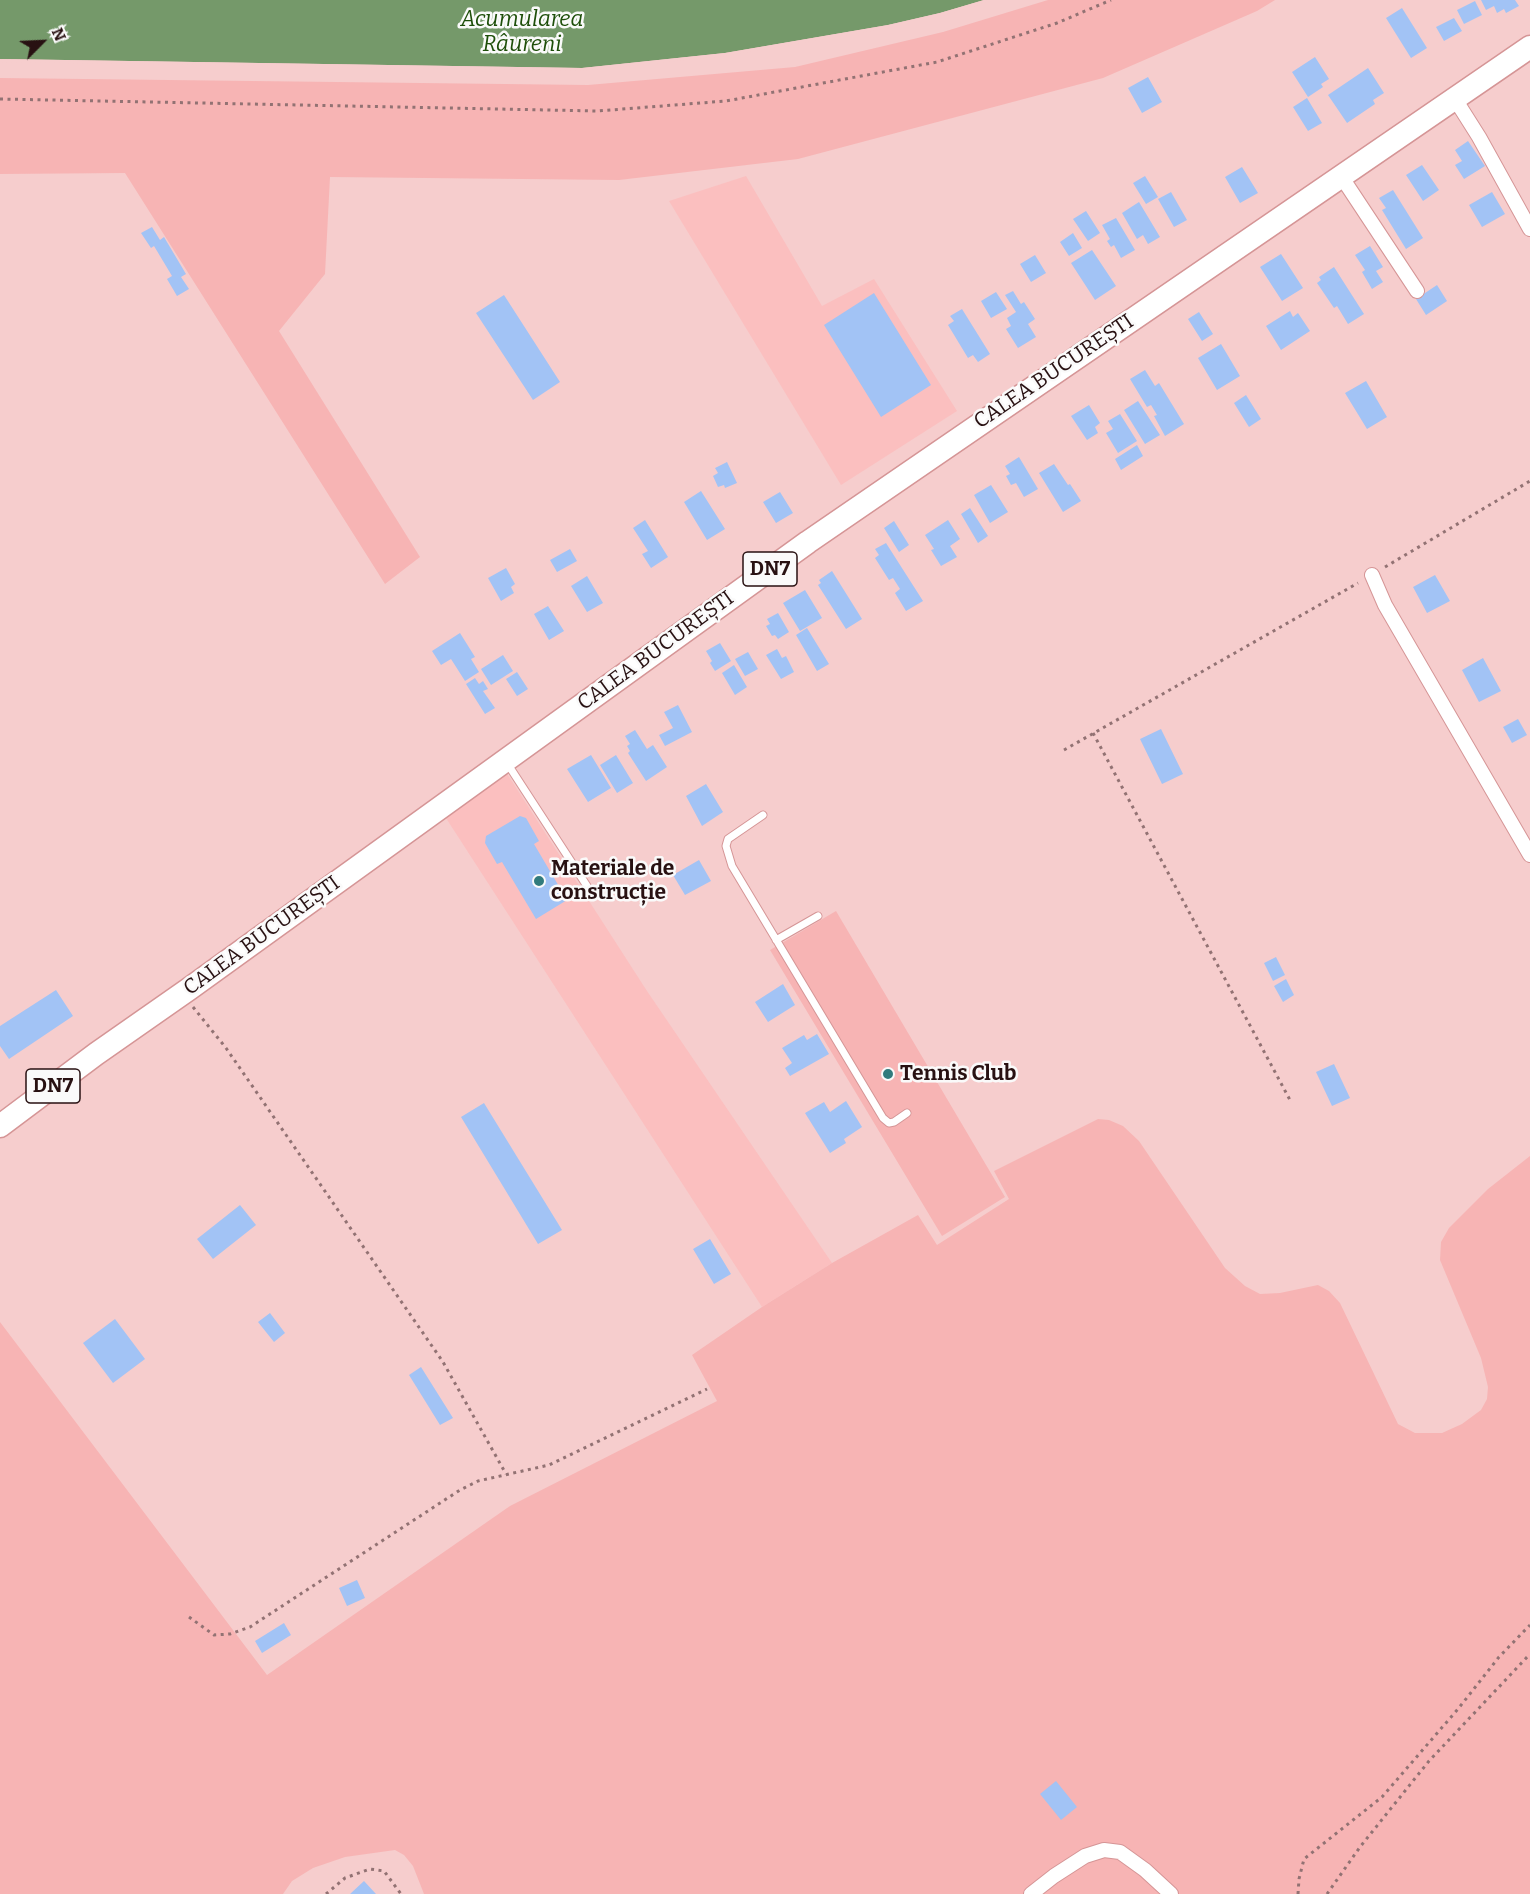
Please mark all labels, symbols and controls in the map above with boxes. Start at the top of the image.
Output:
water label: Acumularea Râureni [461,7,583,58]
north arrow [12,12,72,72]
text: N [48,25,70,44]
street label: CALEA BUCUREȘTI [969,309,1139,435]
road number: DN7 [743,552,797,586]
street label: CALEA BUCUREȘTI [573,586,739,716]
place label: Materiale de construcție [551,856,674,906]
street label: CALEA BUCUREȘTI [179,871,345,1001]
marker: Materiale de construcție [532,874,546,888]
place label: Tennis Club [900,1061,1016,1087]
marker: Tennis Club [881,1067,895,1081]
road number: DN7 [26,1069,80,1103]

